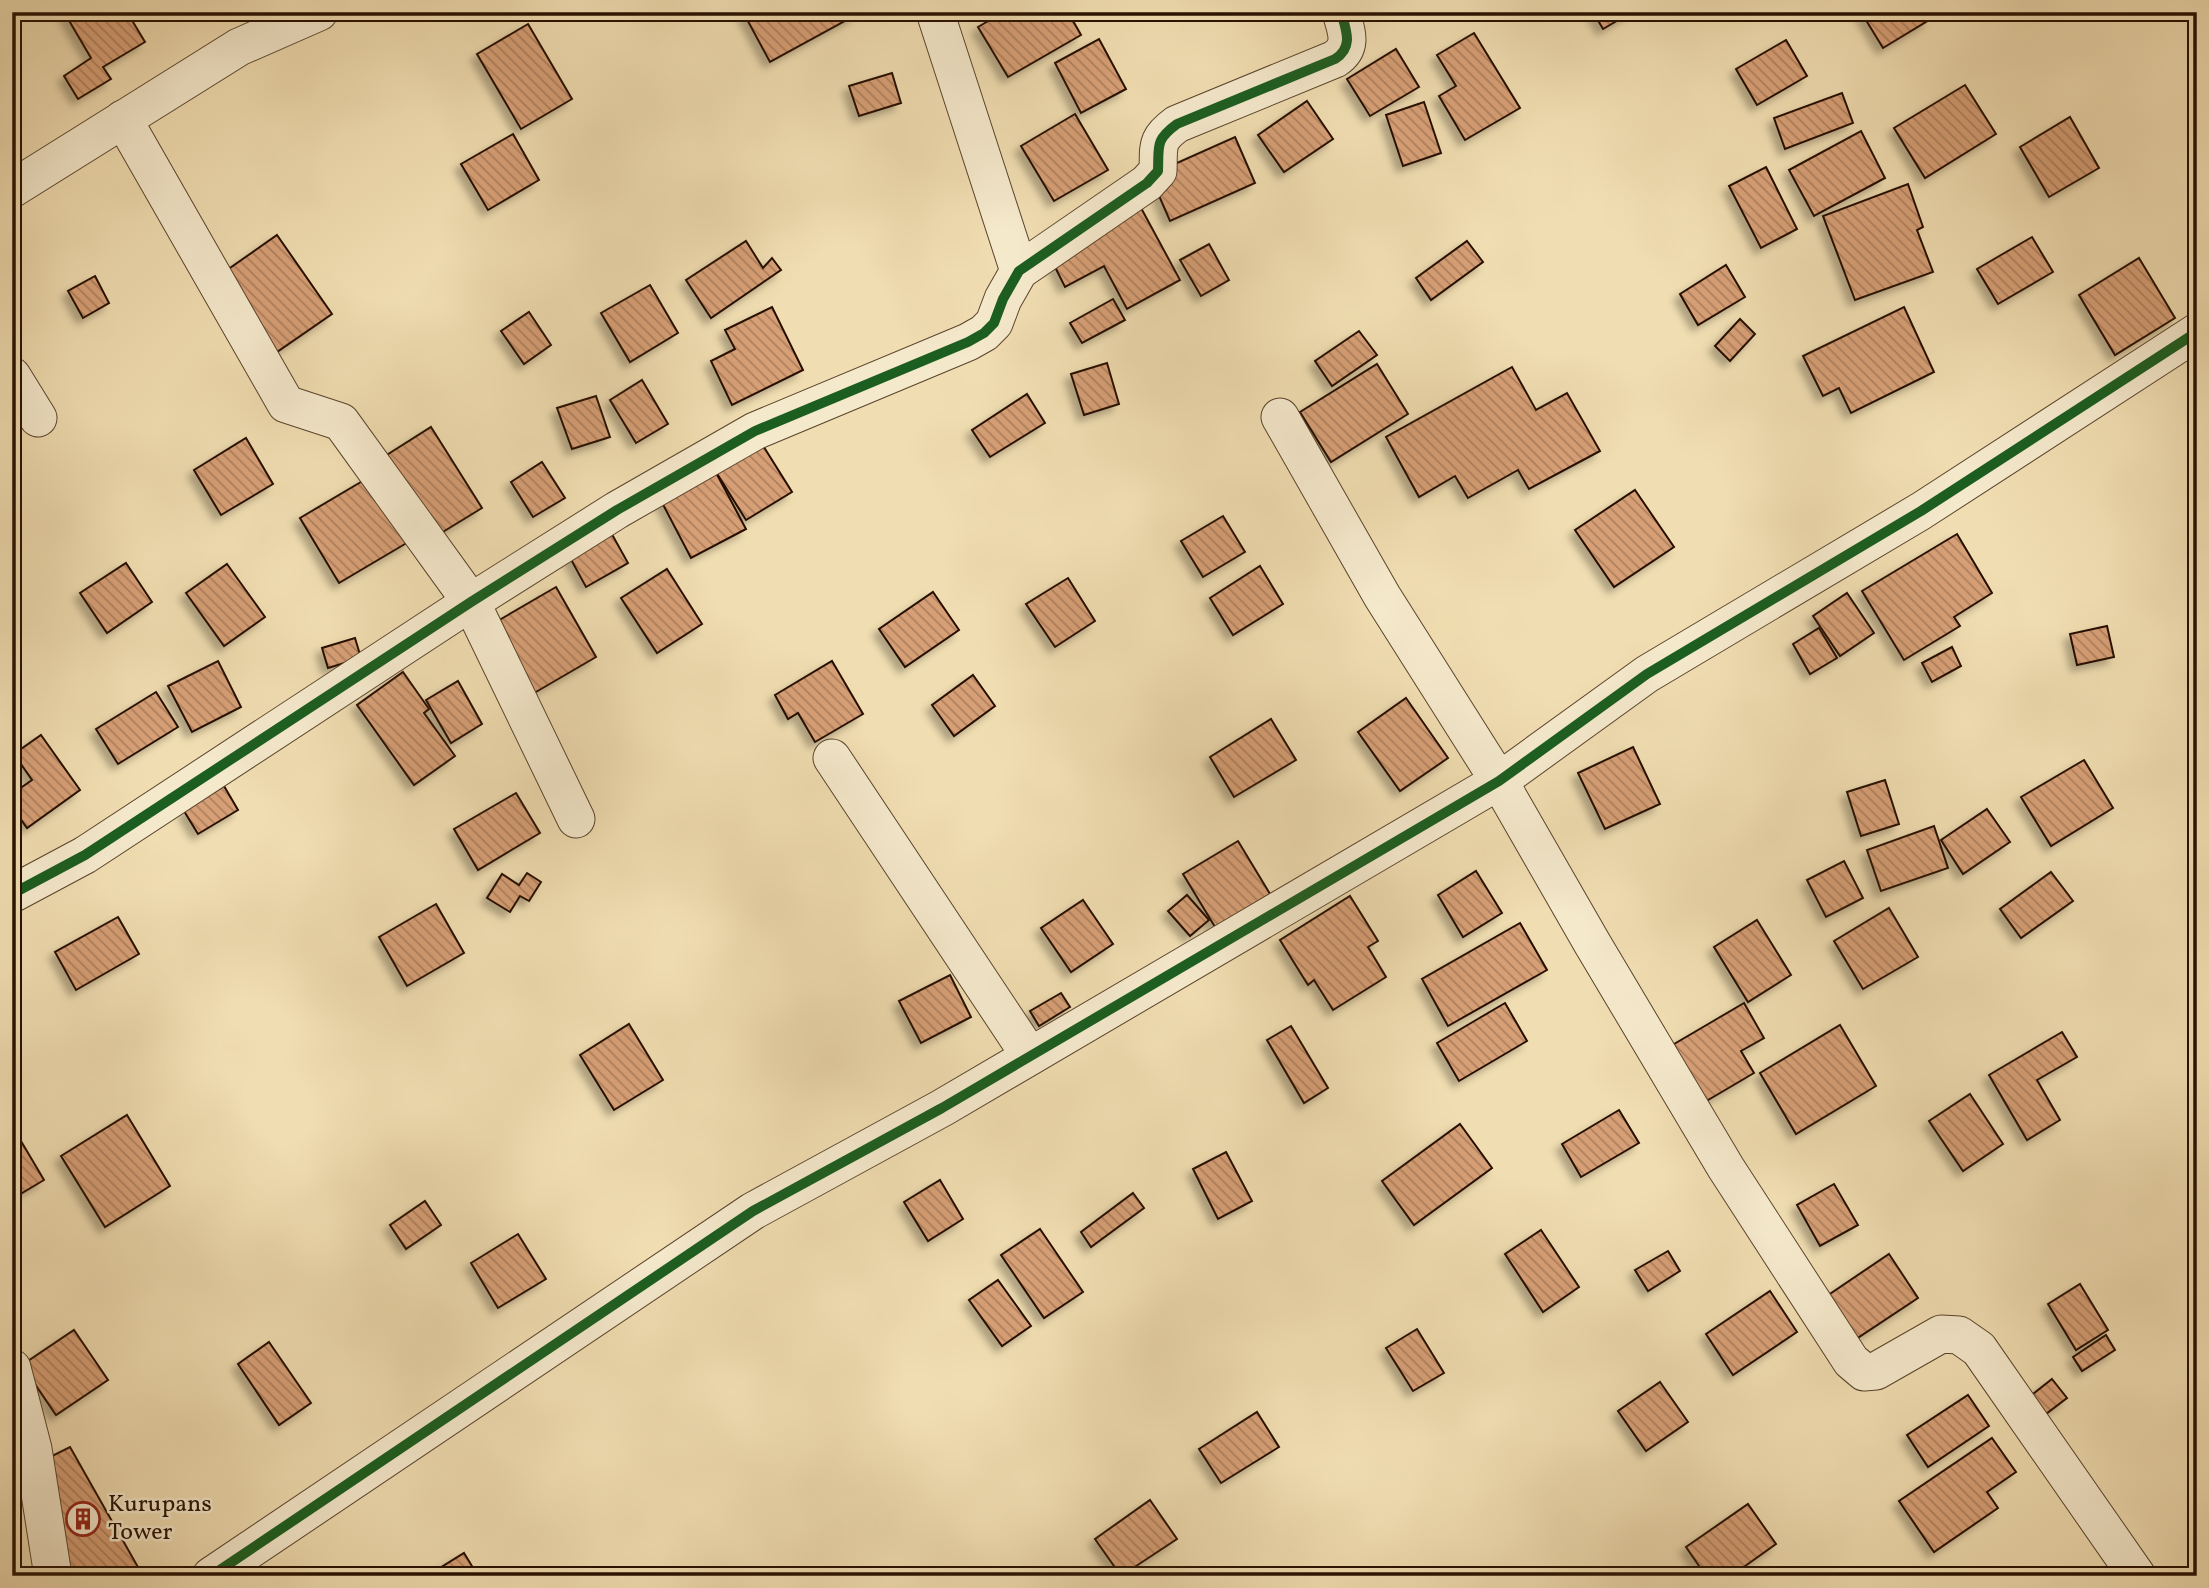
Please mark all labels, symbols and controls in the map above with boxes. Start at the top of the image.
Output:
place label: Kurupans Tower [108,1488,212,1550]
building icon: Kurupans Tower [64,1500,102,1538]

